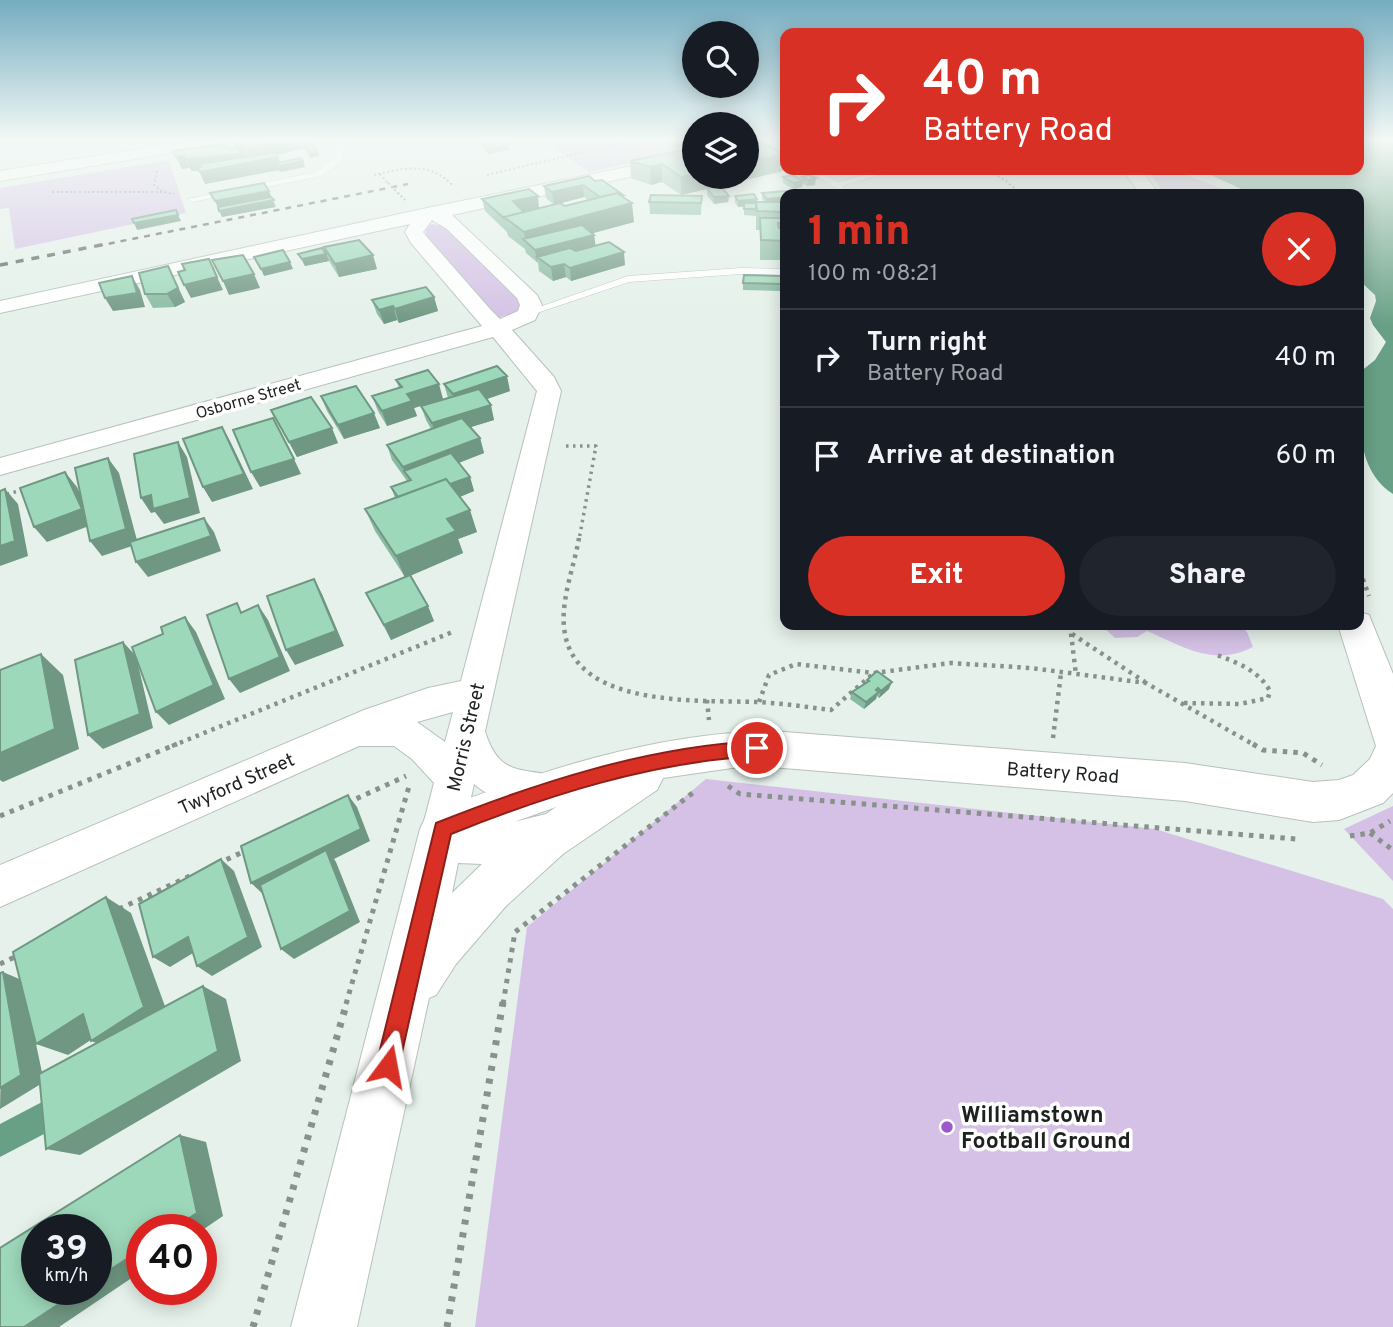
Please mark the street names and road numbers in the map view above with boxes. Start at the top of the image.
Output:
street label: Osborne Street [194,375,304,425]
street label: Morris Street [443,681,491,794]
street label: Twyford Street [175,749,299,821]
street label: Battery Road [1006,758,1120,790]

